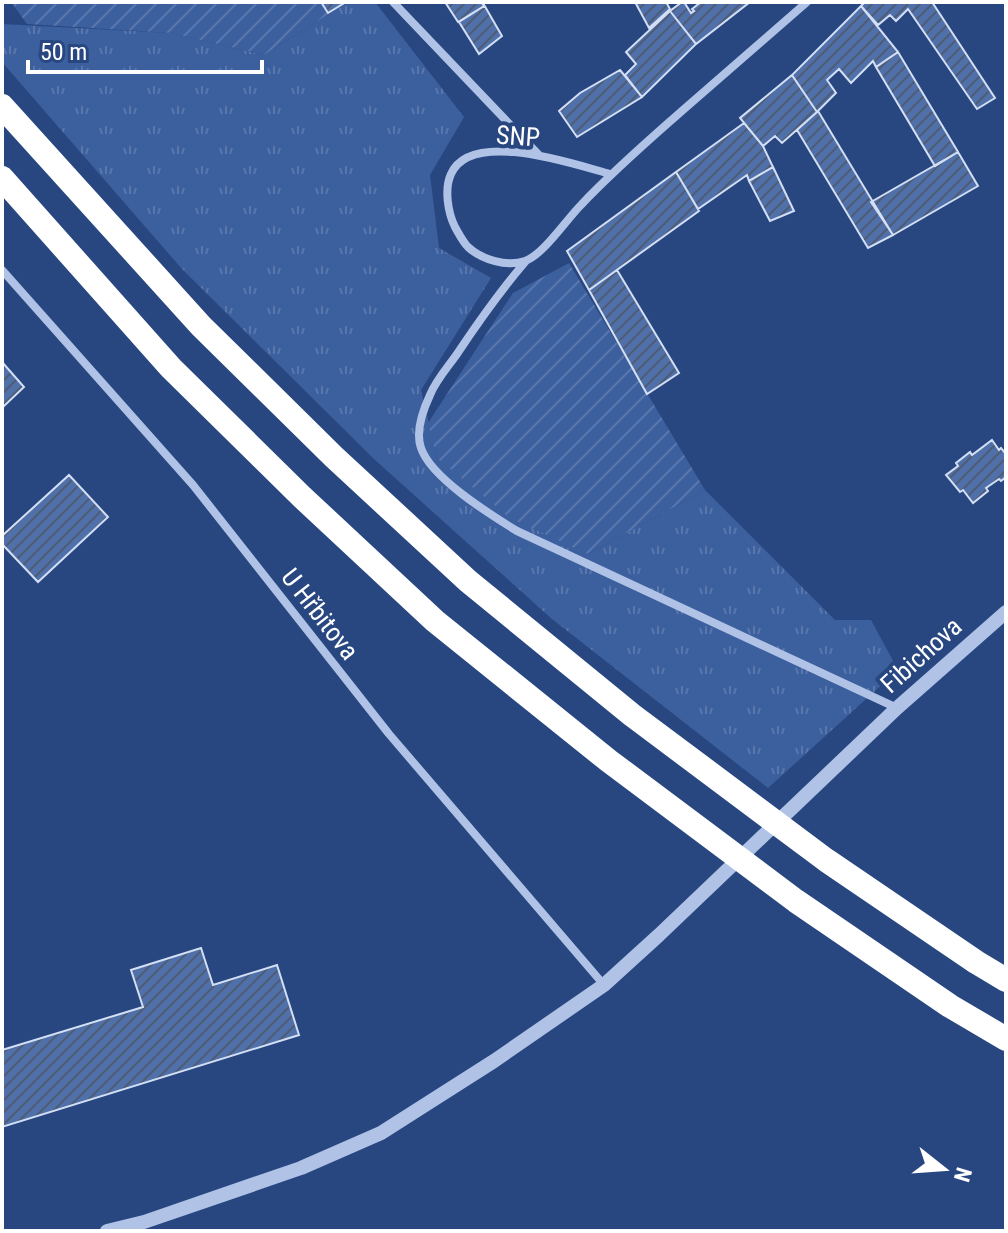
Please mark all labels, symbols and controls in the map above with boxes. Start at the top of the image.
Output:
scale bar [28,24,262,74]
text: 50 m [40,38,87,66]
street label: SNP [495,120,541,152]
street label: U Hřbitova [275,563,365,665]
street label: Fibichova [875,611,967,699]
north arrow [904,1129,984,1209]
text: N [949,1165,977,1185]

